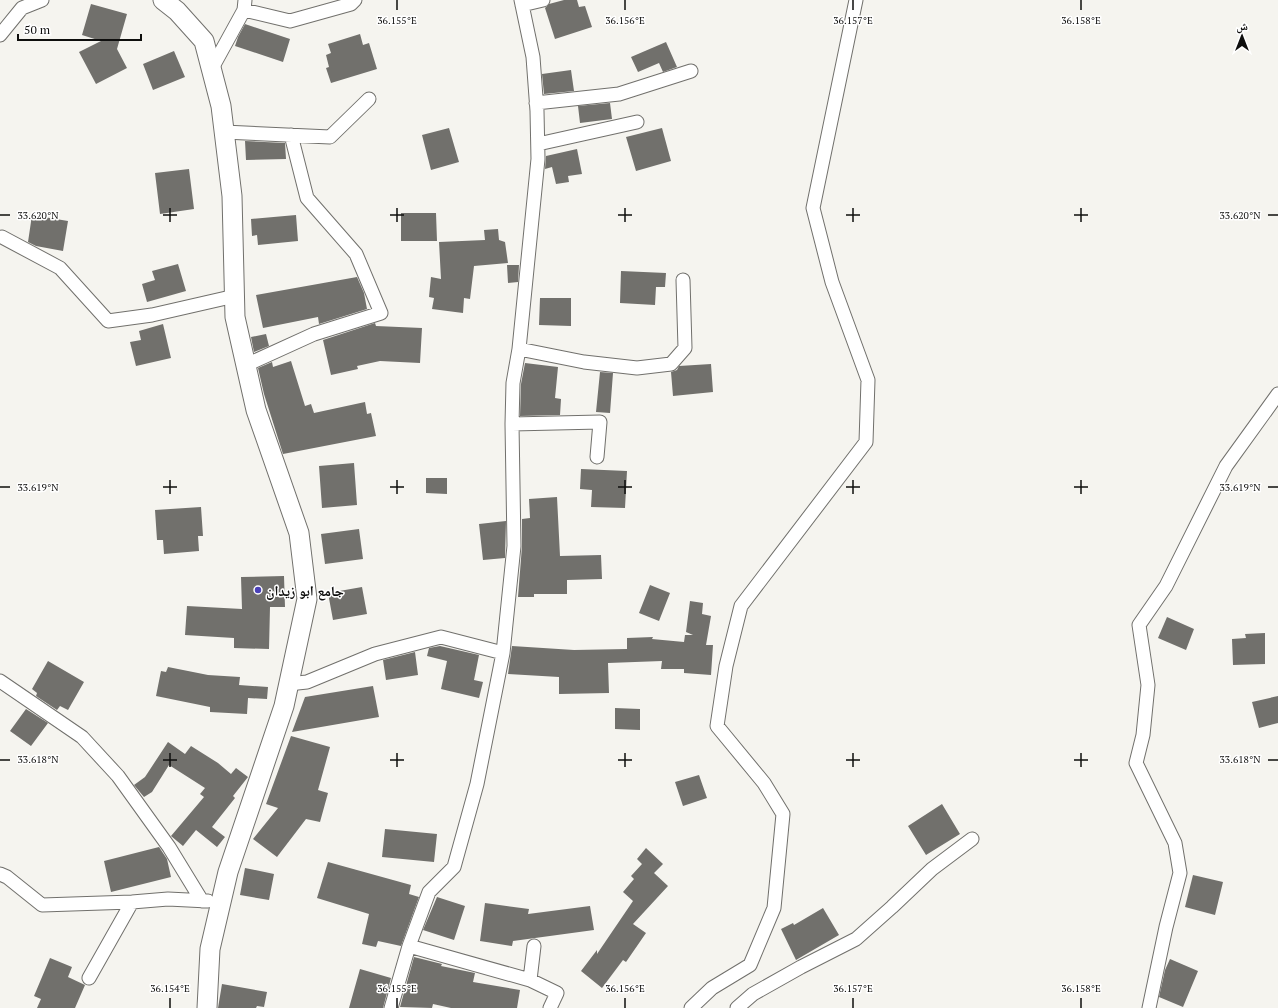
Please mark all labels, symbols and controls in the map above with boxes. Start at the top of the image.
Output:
text: 36.155°E [377,14,417,27]
text: 36.156°E [605,14,645,27]
text: 36.157°E [833,14,873,27]
text: 36.158°E [1061,14,1101,27]
scale bar [18,16,141,42]
north arrow [1222,16,1262,56]
text: ش [1236,19,1248,34]
text: 50 m [24,22,51,37]
text: 33.620°N [18,209,59,222]
text: 33.620°N [1220,209,1261,222]
text: 33.619°N [18,481,59,494]
text: 33.619°N [1220,481,1261,494]
place label: جامع ابو زيدان [266,581,344,601]
marker: جامع ابو زيدان [253,585,263,595]
text: 33.618°N [18,753,59,766]
text: 33.618°N [1220,753,1261,766]
text: 36.154°E [150,982,190,995]
text: 36.155°E [377,982,417,995]
text: 36.156°E [605,982,645,995]
text: 36.157°E [833,982,873,995]
text: 36.158°E [1061,982,1101,995]

